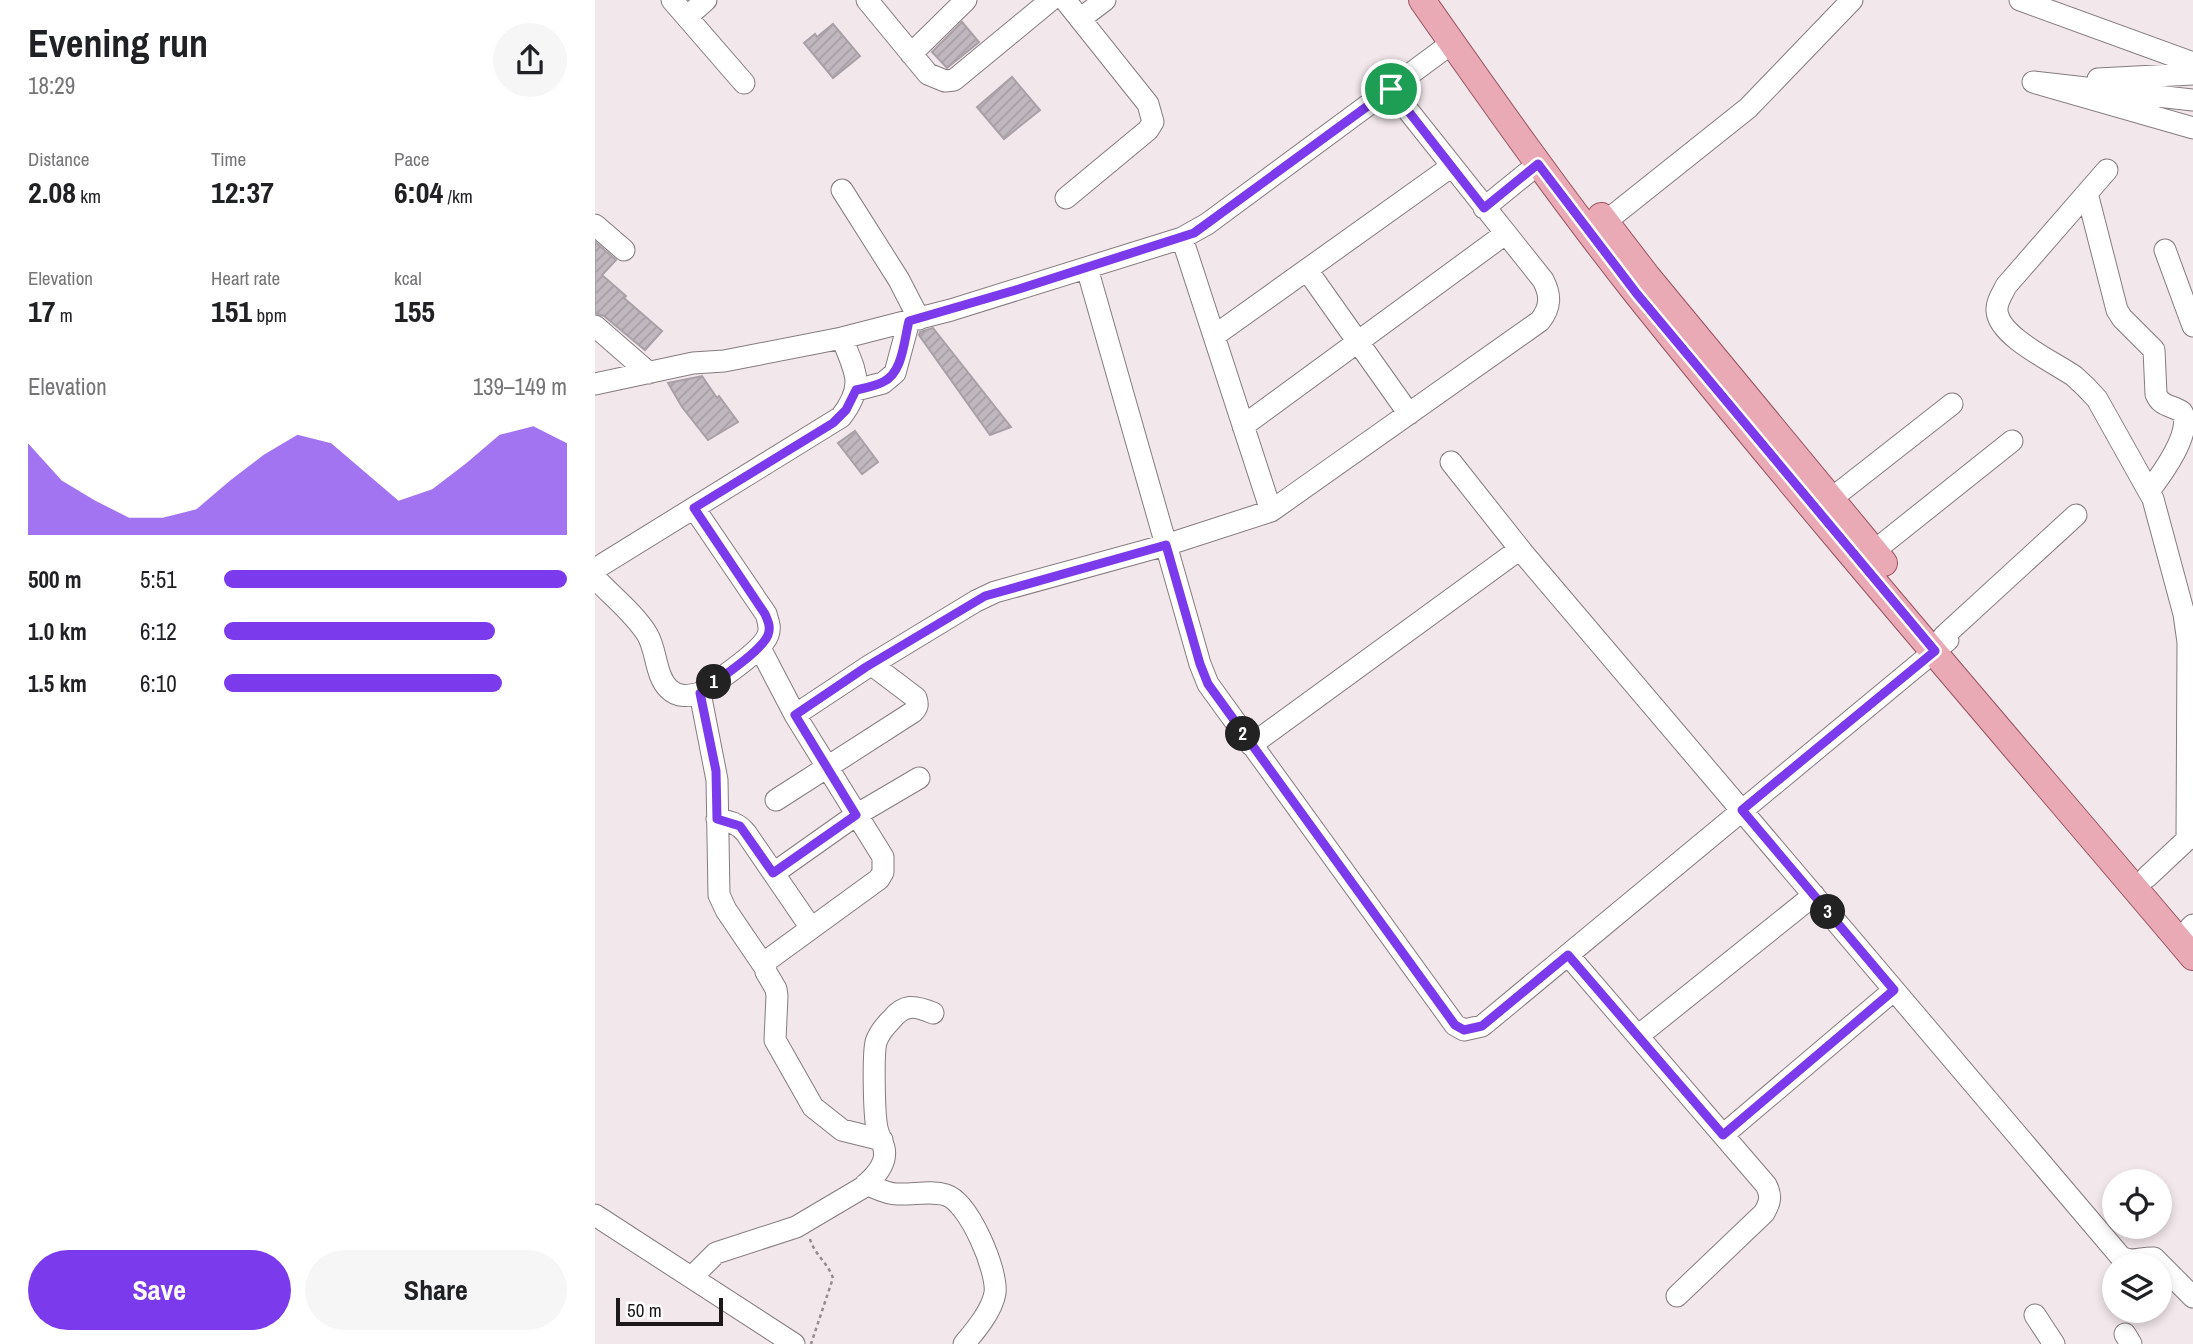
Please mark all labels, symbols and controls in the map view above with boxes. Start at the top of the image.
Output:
text: Evening run [28,18,208,69]
button: share [493,23,567,97]
pin [1361,59,1421,119]
text: 18:29 [28,70,75,101]
icon: arrive [1372,70,1410,108]
text: Distance [28,146,89,172]
text: Time [211,146,246,172]
text: Pace [394,146,430,172]
text: 2.08 [28,172,76,212]
text: 12:37 [211,172,274,212]
text: 6:04 [394,172,443,212]
text: km [76,183,101,209]
text: /km [443,183,473,209]
text: Elevation [28,265,93,291]
text: Heart rate [211,265,280,291]
text: kcal [394,265,422,291]
text: 17 [28,291,55,331]
text: 151 [211,291,252,331]
text: 155 [394,291,435,331]
text: m [55,302,73,328]
text: bpm [252,302,287,328]
text: Elevation [28,371,107,402]
text: 139–149 m [473,371,567,402]
text: 500 m [28,564,81,595]
text: 5:51 [140,564,177,595]
text: 1.0 km [28,616,87,647]
text: 6:12 [140,616,177,647]
pin: 1 [697,664,731,700]
text: 1.5 km [28,668,87,699]
text: 6:10 [140,668,177,699]
text: 1 [709,668,718,694]
pin: 2 [1225,716,1261,752]
text: 2 [1238,720,1247,746]
pin: 3 [1811,894,1845,930]
text: 3 [1823,898,1832,924]
map controls [2102,1169,2172,1323]
button: locate [2102,1169,2172,1239]
button: Save [28,1250,291,1330]
button: Share [305,1250,567,1330]
button: layers [2102,1253,2172,1323]
scale bar [616,1295,723,1327]
text: 50 m [627,1297,662,1323]

